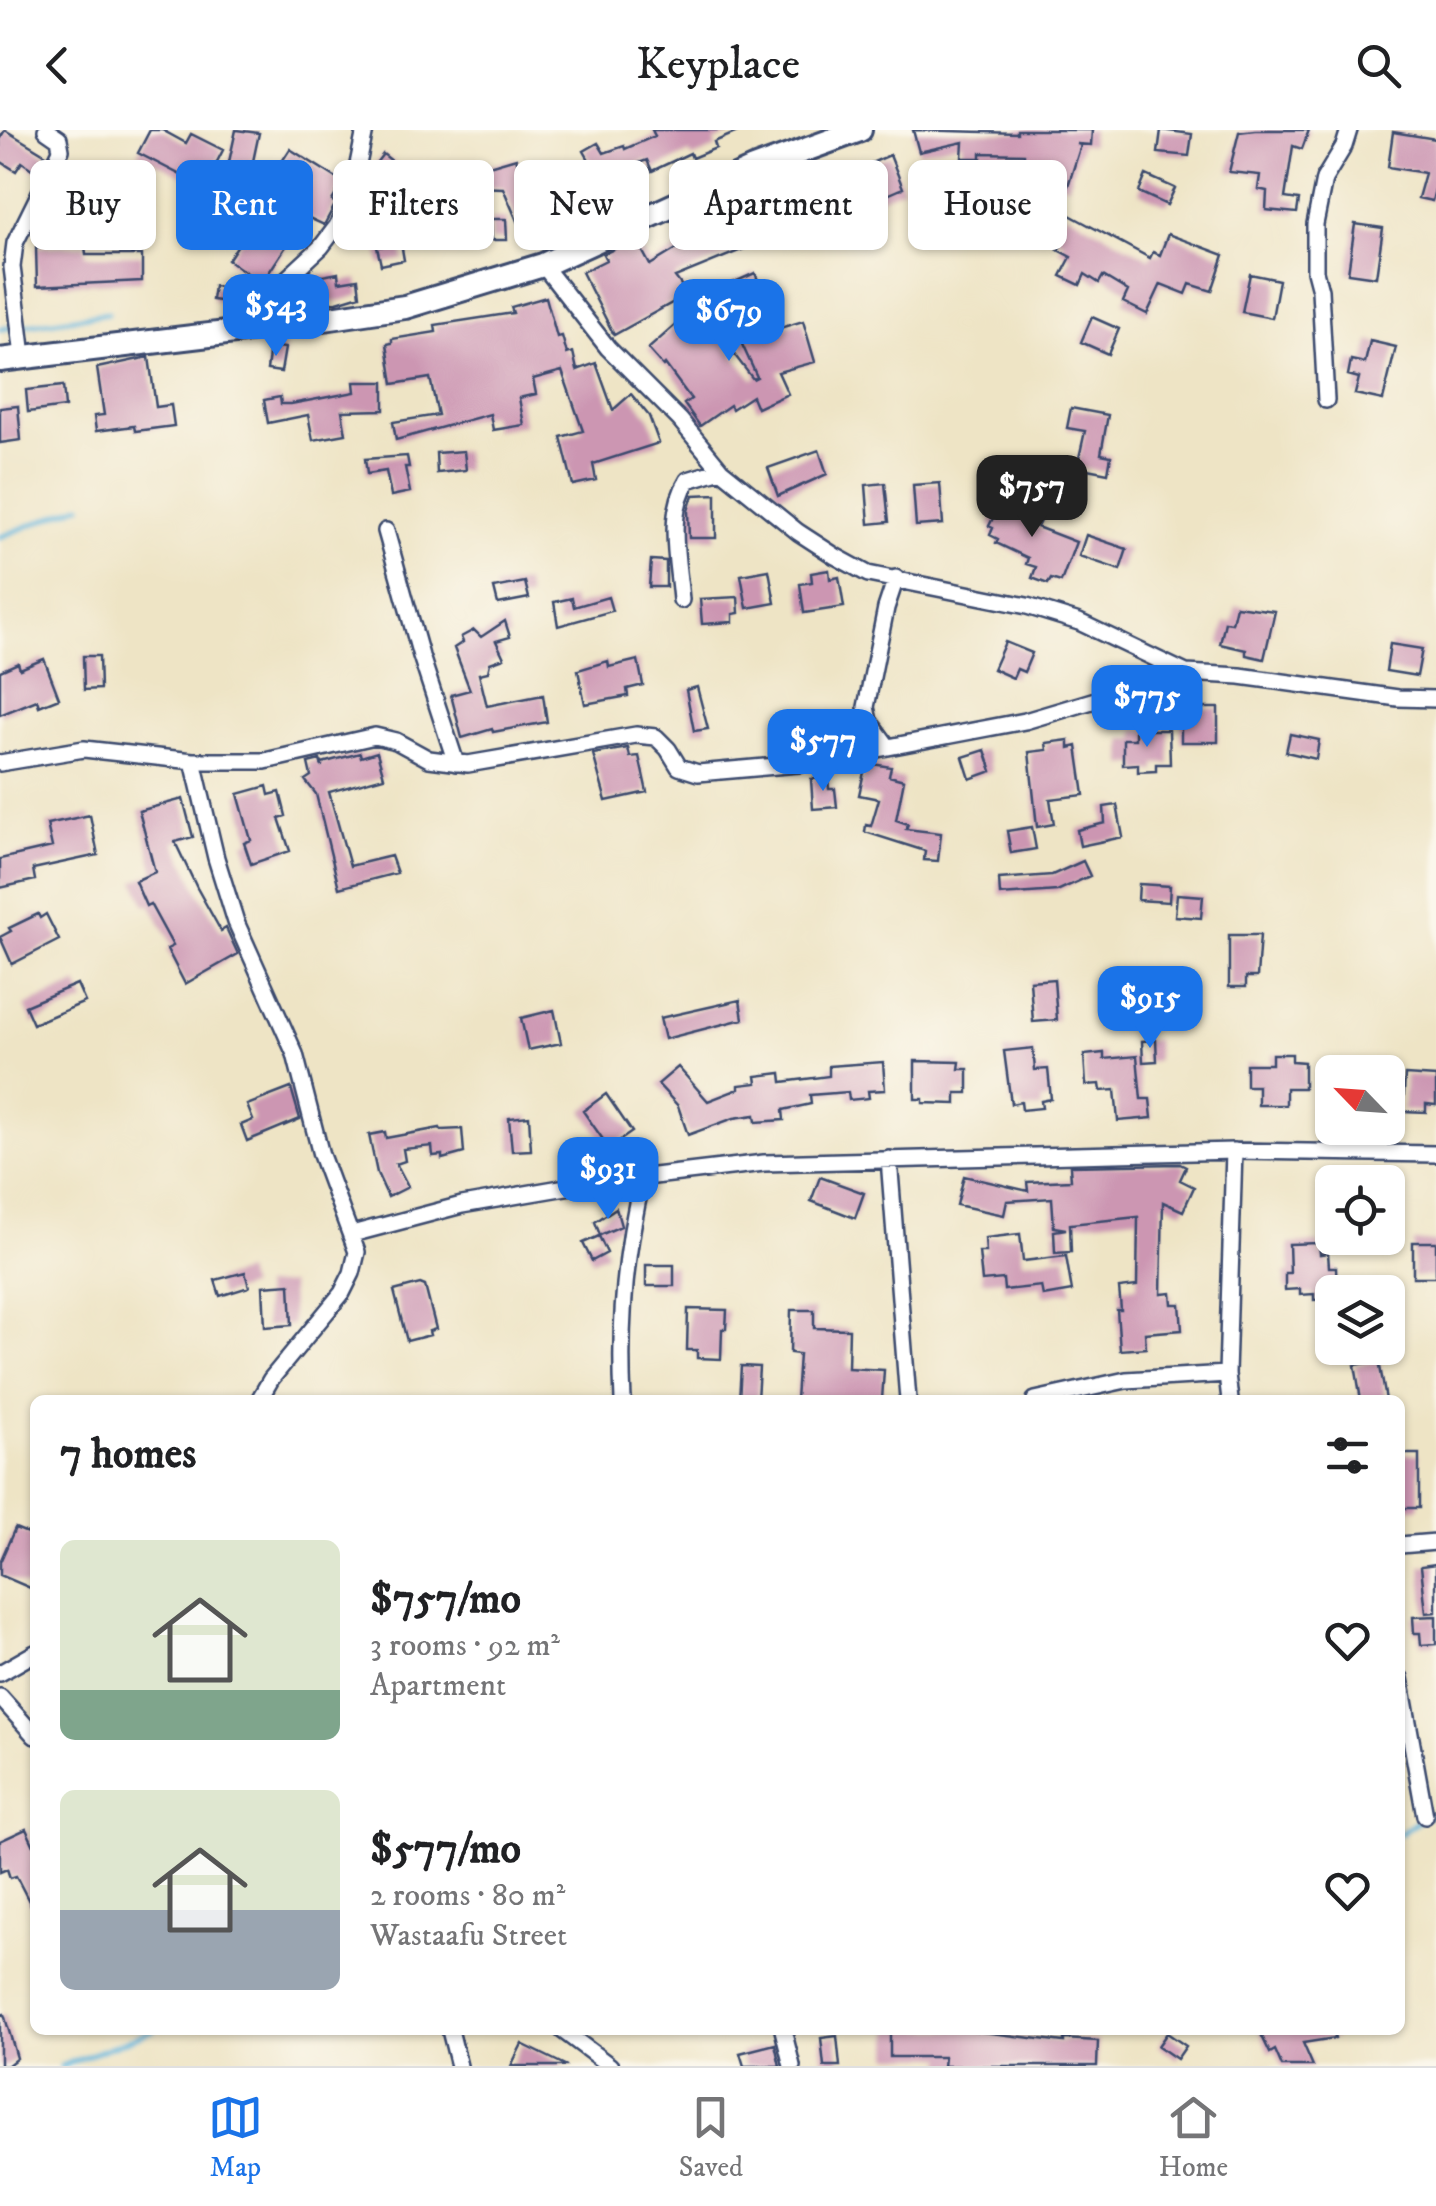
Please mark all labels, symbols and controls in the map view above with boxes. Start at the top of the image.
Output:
text: Keyplace [636,37,800,93]
icon: back [30,38,85,93]
icon: search [1351,38,1406,93]
chip: Buy [30,160,156,250]
chip: Rent [176,160,313,250]
chip: Filters [333,160,494,250]
chip: New [514,160,649,250]
chip: Apartment [669,160,888,250]
chip: House [908,160,1067,250]
pin: $543 [217,274,335,359]
pin: $679 [670,279,788,364]
text: $543 [245,286,307,326]
text: $679 [696,291,762,331]
pin: $757 [973,455,1091,540]
text: $757 [999,467,1065,507]
pin: $775 [1088,665,1206,750]
text: $775 [1114,677,1180,717]
pin: $577 [764,709,882,794]
text: $577 [789,721,857,761]
pin: $915 [1091,966,1209,1051]
text: $915 [1120,978,1180,1018]
north arrow [1315,1055,1405,1145]
map controls [1315,1055,1405,1365]
pin: $931 [549,1137,667,1222]
text: $931 [579,1149,637,1189]
button: locate [1315,1165,1405,1255]
button: layers [1315,1275,1405,1365]
icon: filters [1320,1428,1375,1483]
text: 7 homes [60,1429,196,1481]
text: $757/mo [370,1574,521,1626]
icon: home [140,1580,260,1700]
icon: heart [1320,1613,1375,1668]
text: 3 rooms · 92 m² [370,1626,560,1666]
text: Apartment [370,1666,506,1706]
text: $577/mo [370,1824,521,1876]
icon: home [140,1830,260,1950]
icon: heart [1320,1863,1375,1918]
text: 2 rooms · 80 m² [370,1876,565,1916]
text: Wastaafu Street [370,1916,567,1956]
tab: Map [208,2090,263,2185]
tab: Saved [679,2090,743,2185]
tab: Home [1159,2090,1228,2185]

